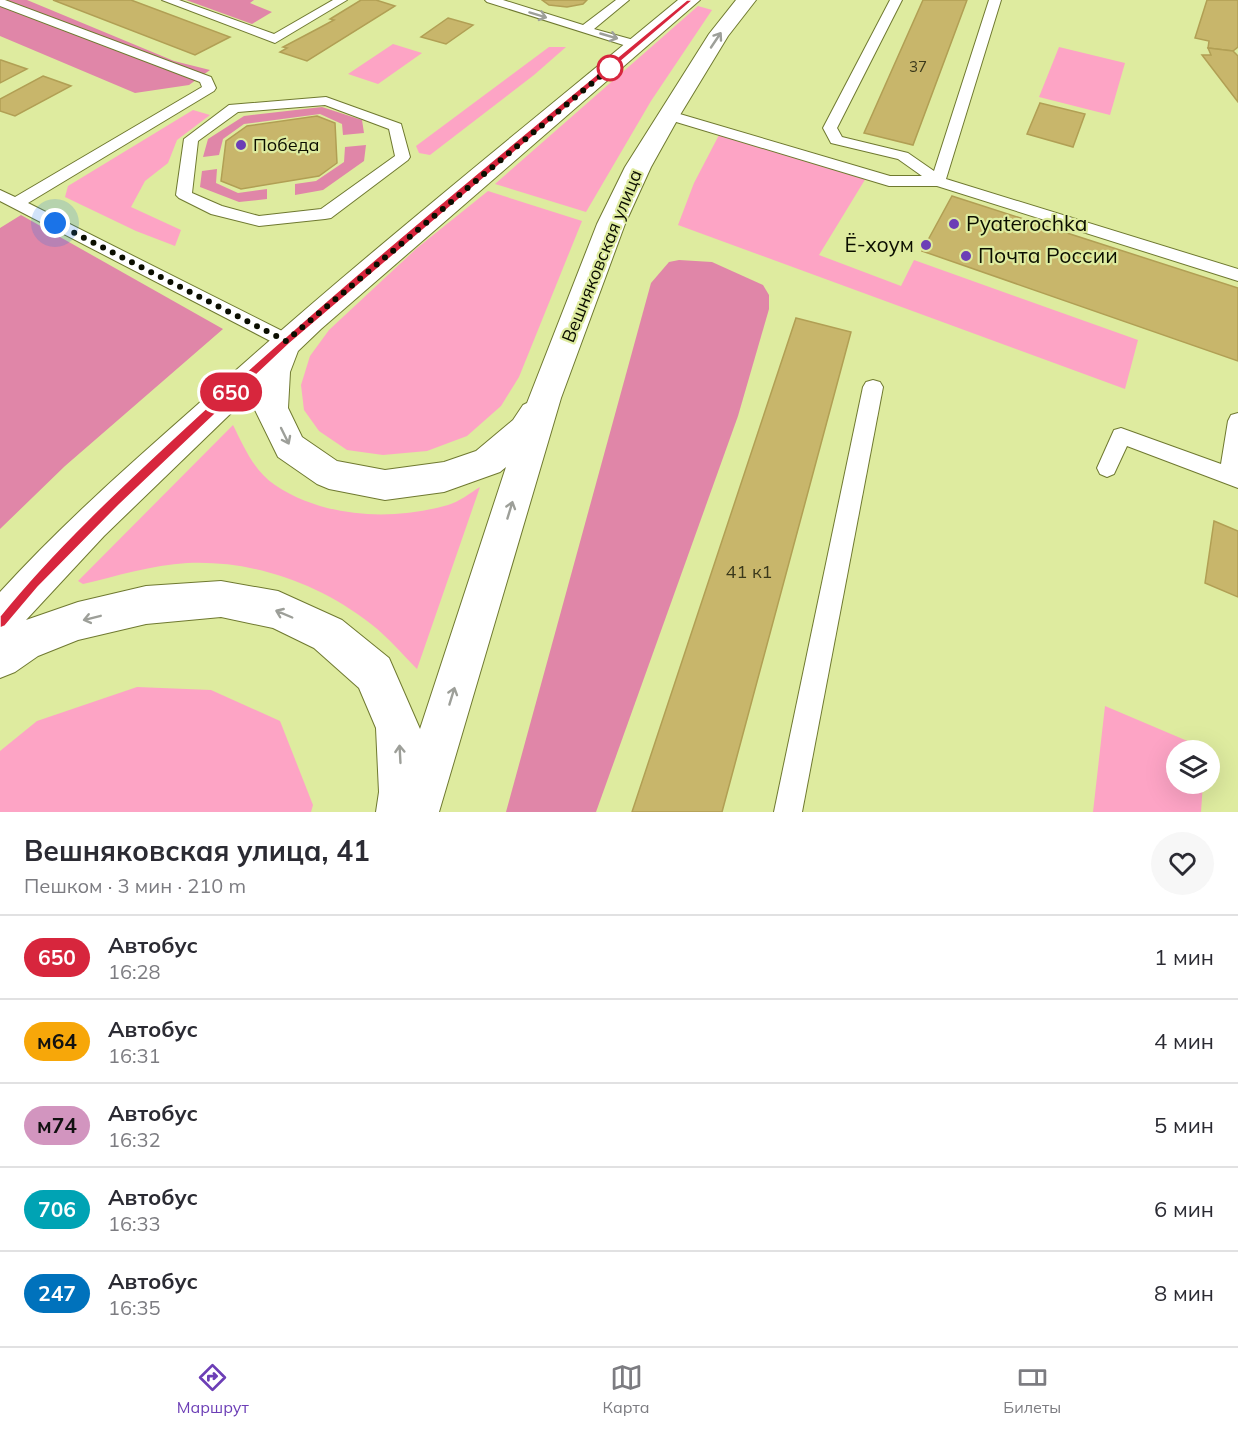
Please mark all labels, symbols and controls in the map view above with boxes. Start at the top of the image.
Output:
one-way arrow [528,10,547,21]
one-way arrow [599,31,618,42]
one-way arrow [710,32,722,49]
unlabelled marker [597,55,623,81]
house number: 37 [909,57,927,76]
place label: Победа [253,133,320,156]
marker: Победа [234,138,248,152]
street label: Вешняковская улица [556,166,647,346]
your location [40,208,70,238]
place label: Pyaterochka [966,210,1087,236]
marker: Pyaterochka [947,217,961,231]
place label: Ё-хоум [845,231,914,257]
marker: Ё-хоум [919,238,933,252]
place label: Почта России [978,242,1118,268]
marker: Почта России [959,249,973,263]
line badge: 650 [196,372,266,412]
text: 650 [212,379,250,405]
one-way arrow [279,427,291,445]
one-way arrow [505,501,516,520]
house number: 41 к1 [726,560,772,583]
one-way arrow [275,608,293,619]
one-way arrow [83,612,102,624]
one-way arrow [447,687,458,706]
map controls [1166,740,1220,794]
button: layers [1166,740,1220,794]
one-way arrow [394,744,405,764]
button: heart [1151,832,1214,895]
text: Вешняковская улица, 41 [24,833,370,868]
text: Пешком · 3 мин · 210 m [24,873,246,898]
text: Автобус [108,931,198,959]
text: 1 мин [1154,943,1214,971]
text: 650 [38,944,76,970]
text: 16:28 [108,959,161,984]
text: Автобус [108,1015,198,1043]
text: 4 мин [1154,1027,1214,1055]
text: м64 [37,1028,77,1054]
text: 16:31 [108,1043,161,1068]
text: Автобус [108,1099,198,1127]
text: 5 мин [1154,1111,1214,1139]
text: м74 [37,1112,77,1138]
text: 16:32 [108,1127,161,1152]
text: Автобус [108,1183,198,1211]
text: 6 мин [1154,1195,1214,1223]
text: 706 [38,1196,76,1222]
text: 16:33 [108,1211,161,1236]
text: Автобус [108,1267,198,1295]
text: 8 мин [1154,1279,1214,1307]
text: 247 [38,1280,76,1306]
text: 16:35 [108,1295,161,1320]
tab: Маршрут [177,1361,249,1417]
tab: Карта [603,1361,650,1417]
tab: Билеты [1003,1361,1061,1417]

